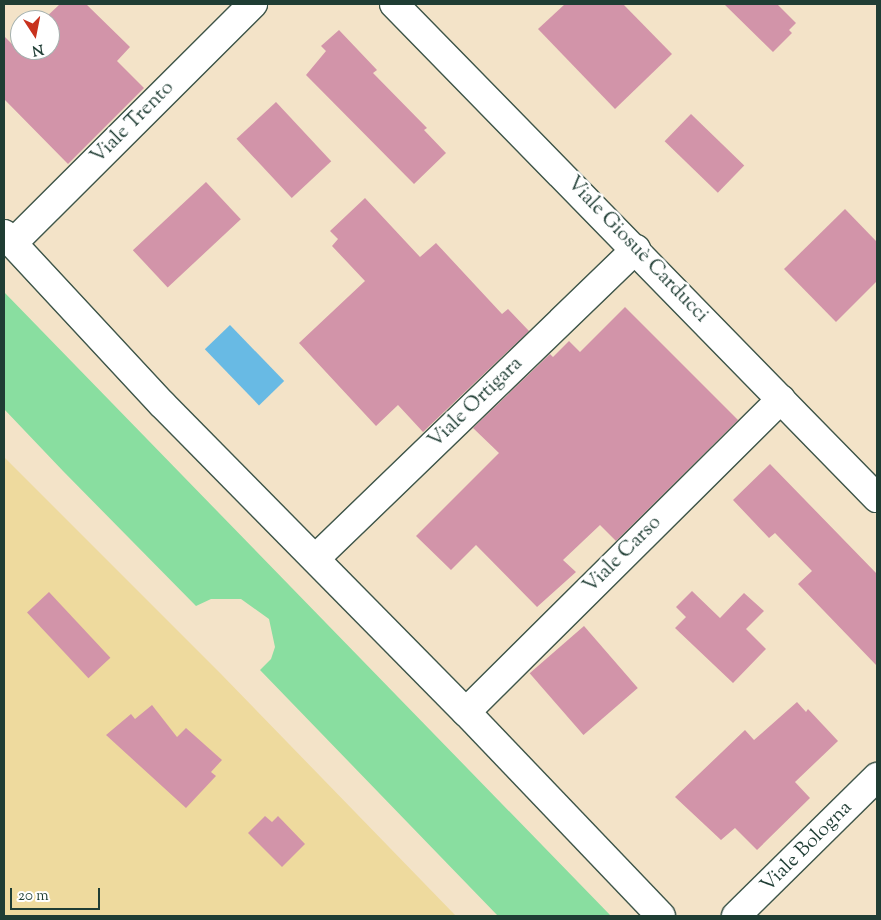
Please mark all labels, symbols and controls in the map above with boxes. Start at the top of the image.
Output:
north arrow [10,10,60,60]
text: N [30,38,45,60]
street label: Viale Trento [87,77,179,169]
street label: Viale Giosuè Carducci [561,172,713,328]
street label: Viale Ortigara [424,352,528,454]
street label: Viale Carso [579,511,667,599]
street label: Viale Bologna [756,796,858,898]
scale bar [12,878,102,910]
text: 20 m [18,886,49,907]

